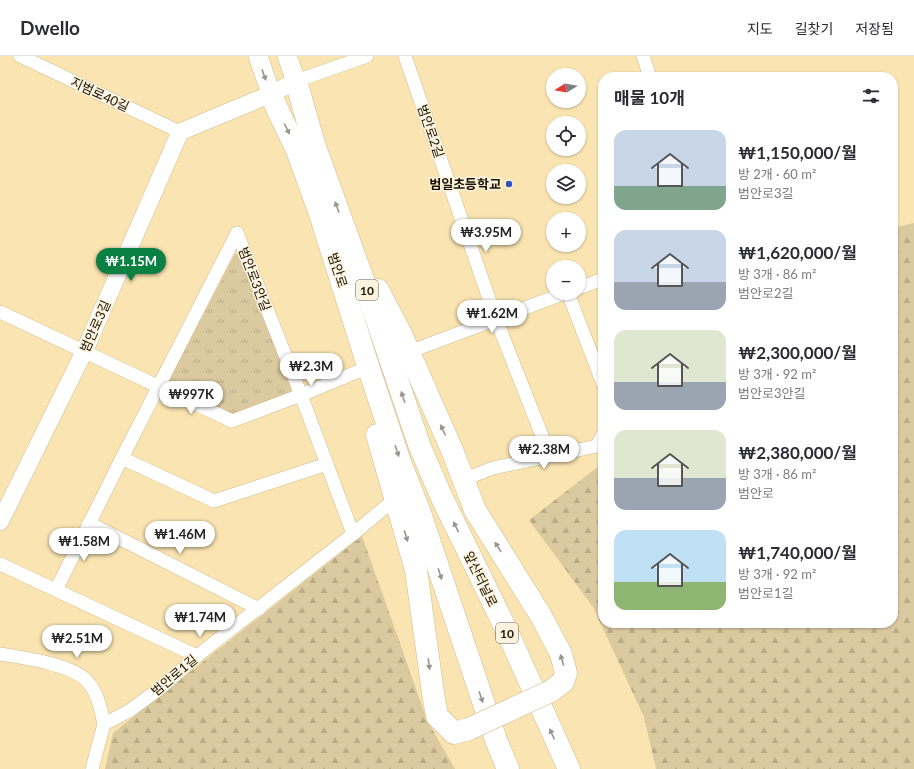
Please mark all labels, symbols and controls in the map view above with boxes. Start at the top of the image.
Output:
text: Dwello [20,16,80,39]
text: 지도 [747,20,773,37]
text: 길찾기 [795,20,833,37]
text: 저장됨 [855,20,894,37]
north arrow [546,68,586,108]
map controls [546,68,586,300]
one-way arrow [262,69,268,81]
street label: 지범로40길 [68,73,132,115]
icon: filters [860,85,882,107]
text: 매물 10개 [614,87,685,108]
street label: 범안로2길 [414,102,448,160]
button: locate [546,116,586,156]
one-way arrow [284,124,290,135]
text: ₩1,150,000/월 [738,142,857,163]
icon: home [646,146,694,194]
button: layers [546,164,586,204]
text: 방 2개 · 60 m² [738,166,816,182]
place label: 범일초등학교 [429,176,501,192]
marker: 범일초등학교 [504,179,514,189]
text: 범안로3길 [738,185,793,201]
one-way arrow [334,201,340,213]
button: + [546,212,586,252]
pin: ₩3.95M [453,219,519,253]
text: ₩3.95M [460,224,512,240]
text: ₩1,620,000/월 [738,242,857,263]
street label: 범안로3안길 [235,245,275,313]
icon: home [646,246,694,294]
pin: ₩1.15M [98,248,164,282]
street label: 범안로 [325,250,351,290]
text: ₩1.15M [105,253,157,269]
button: − [546,260,586,300]
text: 방 3개 · 86 m² [738,266,816,282]
road number: 10 [356,280,378,300]
text: 범안로2길 [738,285,793,301]
street label: 범안로3길 [76,297,114,355]
pin: ₩1.62M [459,300,525,334]
text: ₩1.62M [466,305,518,321]
text: ₩2,300,000/월 [738,342,857,363]
icon: home [646,346,694,394]
pin: ₩2.3M [283,353,339,387]
text: ₩2.3M [289,358,333,374]
text: 방 3개 · 92 m² [738,366,816,382]
pin: ₩997K [163,381,219,415]
text: 범안로3안길 [738,385,805,401]
text: ₩997K [168,386,214,402]
one-way arrow [400,390,406,402]
one-way arrow [440,424,446,435]
pin: ₩2.38M [511,436,577,470]
text: ₩2.38M [518,441,570,457]
text: ₩2,380,000/월 [738,442,857,463]
one-way arrow [394,445,400,457]
icon: home [646,446,694,494]
text: 방 3개 · 86 m² [738,466,816,482]
text: 범안로 [738,485,774,501]
pin: ₩1.46M [147,521,213,555]
one-way arrow [453,521,459,533]
text: ₩1.46M [154,526,206,542]
pin: ₩1.58M [51,528,117,562]
one-way arrow [403,531,409,543]
text: ₩1.58M [58,533,110,549]
one-way arrow [495,541,502,553]
text: ₩1,740,000/월 [738,542,857,563]
icon: home [646,546,694,594]
street label: 앞산터널로 [461,549,501,609]
text: 방 3개 · 92 m² [738,566,816,582]
one-way arrow [437,568,443,580]
text: 범안로1길 [738,585,793,601]
pin: ₩1.74M [167,604,233,638]
text: ₩1.74M [174,609,226,625]
road number: 10 [496,623,518,643]
pin: ₩2.51M [44,625,110,659]
text: ₩2.51M [51,630,103,646]
street label: 범안로1길 [148,651,200,699]
one-way arrow [559,653,565,665]
one-way arrow [426,658,432,670]
one-way arrow [478,692,484,704]
one-way arrow [549,727,555,739]

